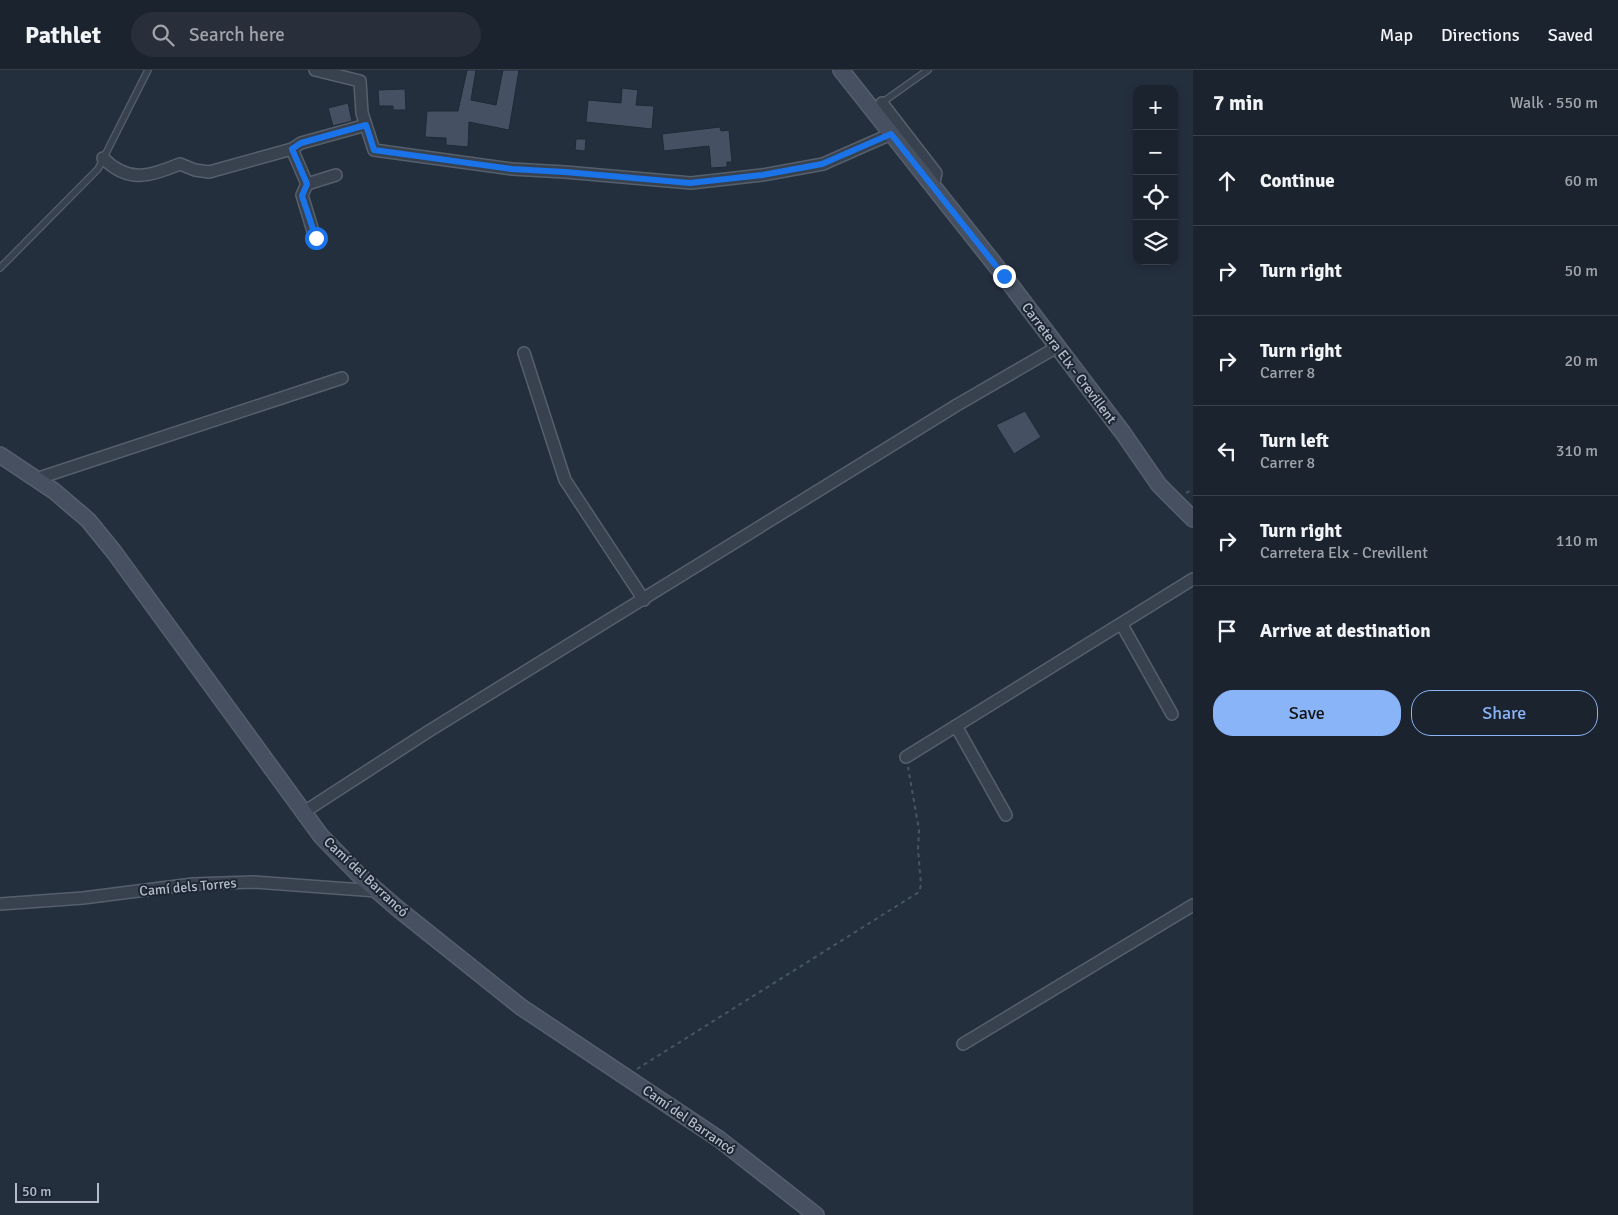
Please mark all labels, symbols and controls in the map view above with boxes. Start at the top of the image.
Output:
search box [131,12,481,57]
text: Pathlet [25,20,101,50]
icon: search [149,21,177,49]
text: Search here [189,23,285,47]
text: Map [1380,24,1413,46]
text: Directions [1441,24,1520,46]
text: Saved [1548,24,1593,46]
map controls [1133,85,1178,265]
button: + [1133,85,1178,130]
text: 7 min [1213,90,1264,116]
text: Walk · 550 m [1510,93,1598,113]
button: − [1133,130,1178,175]
icon: ahead [1213,167,1241,195]
text: Continue [1260,169,1335,193]
text: 60 m [1564,171,1598,191]
button: locate [1133,175,1178,220]
button: layers [1133,220,1178,265]
route start [305,227,328,250]
icon: right [1213,257,1241,285]
text: Turn right [1260,259,1342,283]
text: 50 m [1564,261,1598,281]
route end [993,265,1016,288]
street label: Carretera Elx - Crevillent [1018,299,1120,427]
text: Turn right [1260,339,1342,363]
icon: right [1213,347,1241,375]
text: 20 m [1564,351,1598,371]
text: Carrer 8 [1260,363,1315,383]
text: Turn left [1260,429,1329,453]
icon: left [1213,437,1241,465]
text: 310 m [1556,441,1598,461]
text: Carrer 8 [1260,453,1315,473]
text: Turn right [1260,519,1342,543]
icon: right [1213,527,1241,555]
text: 110 m [1556,531,1598,551]
text: Carretera Elx - Crevillent [1260,543,1428,563]
icon: arrive [1213,617,1241,645]
text: Arrive at destination [1260,619,1431,643]
button: Save [1213,690,1401,736]
button: Share [1411,690,1598,736]
street label: Camí del Barrancó [320,833,412,921]
street label: Camí dels Torres [139,874,237,900]
street label: Camí del Barrancó [639,1082,739,1158]
scale bar [15,1180,99,1203]
text: 50 m [22,1183,51,1200]

